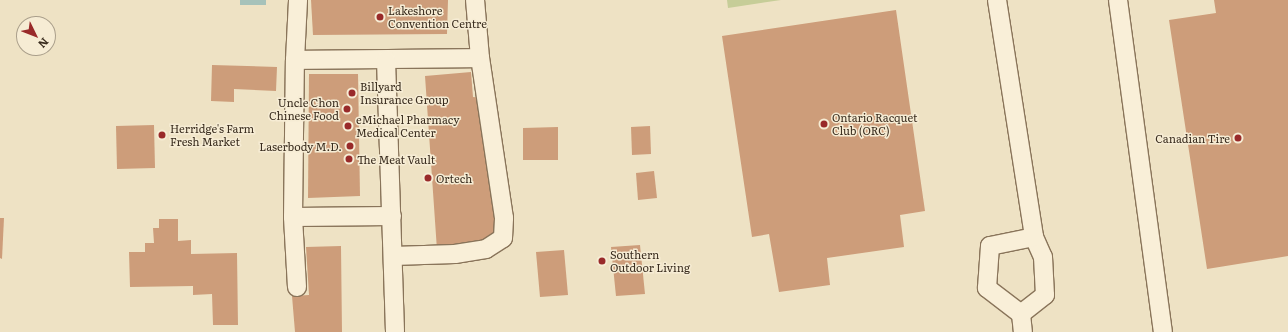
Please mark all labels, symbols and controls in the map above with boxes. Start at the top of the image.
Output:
place label: Lakeshore Convention Centre [388,4,487,30]
marker: Lakeshore Convention Centre [375,12,385,22]
north arrow [16,16,56,56]
text: N [35,35,53,52]
place label: Billyard Insurance Group [360,80,449,106]
marker: Billyard Insurance Group [347,88,357,98]
place label: Uncle Chon Chinese Food [269,96,339,122]
marker: Uncle Chon Chinese Food [342,104,352,114]
place label: Ontario Racquet Club (ORC) [832,111,918,137]
place label: eMichael Pharmacy Medical Center [356,113,460,139]
marker: Ontario Racquet Club (ORC) [819,119,829,129]
marker: eMichael Pharmacy Medical Center [343,121,353,131]
place label: Herridge's Farm Fresh Market [170,122,254,148]
marker: Herridge's Farm Fresh Market [157,130,167,140]
place label: Canadian Tire [1155,131,1230,145]
marker: Canadian Tire [1233,133,1243,143]
place label: Laserbody M.D. [259,139,342,153]
marker: Laserbody M.D. [345,141,355,151]
place label: The Meat Vault [357,152,435,166]
marker: The Meat Vault [344,154,354,164]
place label: Ortech [436,171,472,185]
marker: Ortech [423,173,433,183]
place label: Southern Outdoor Living [610,248,690,274]
marker: Southern Outdoor Living [597,256,607,266]

